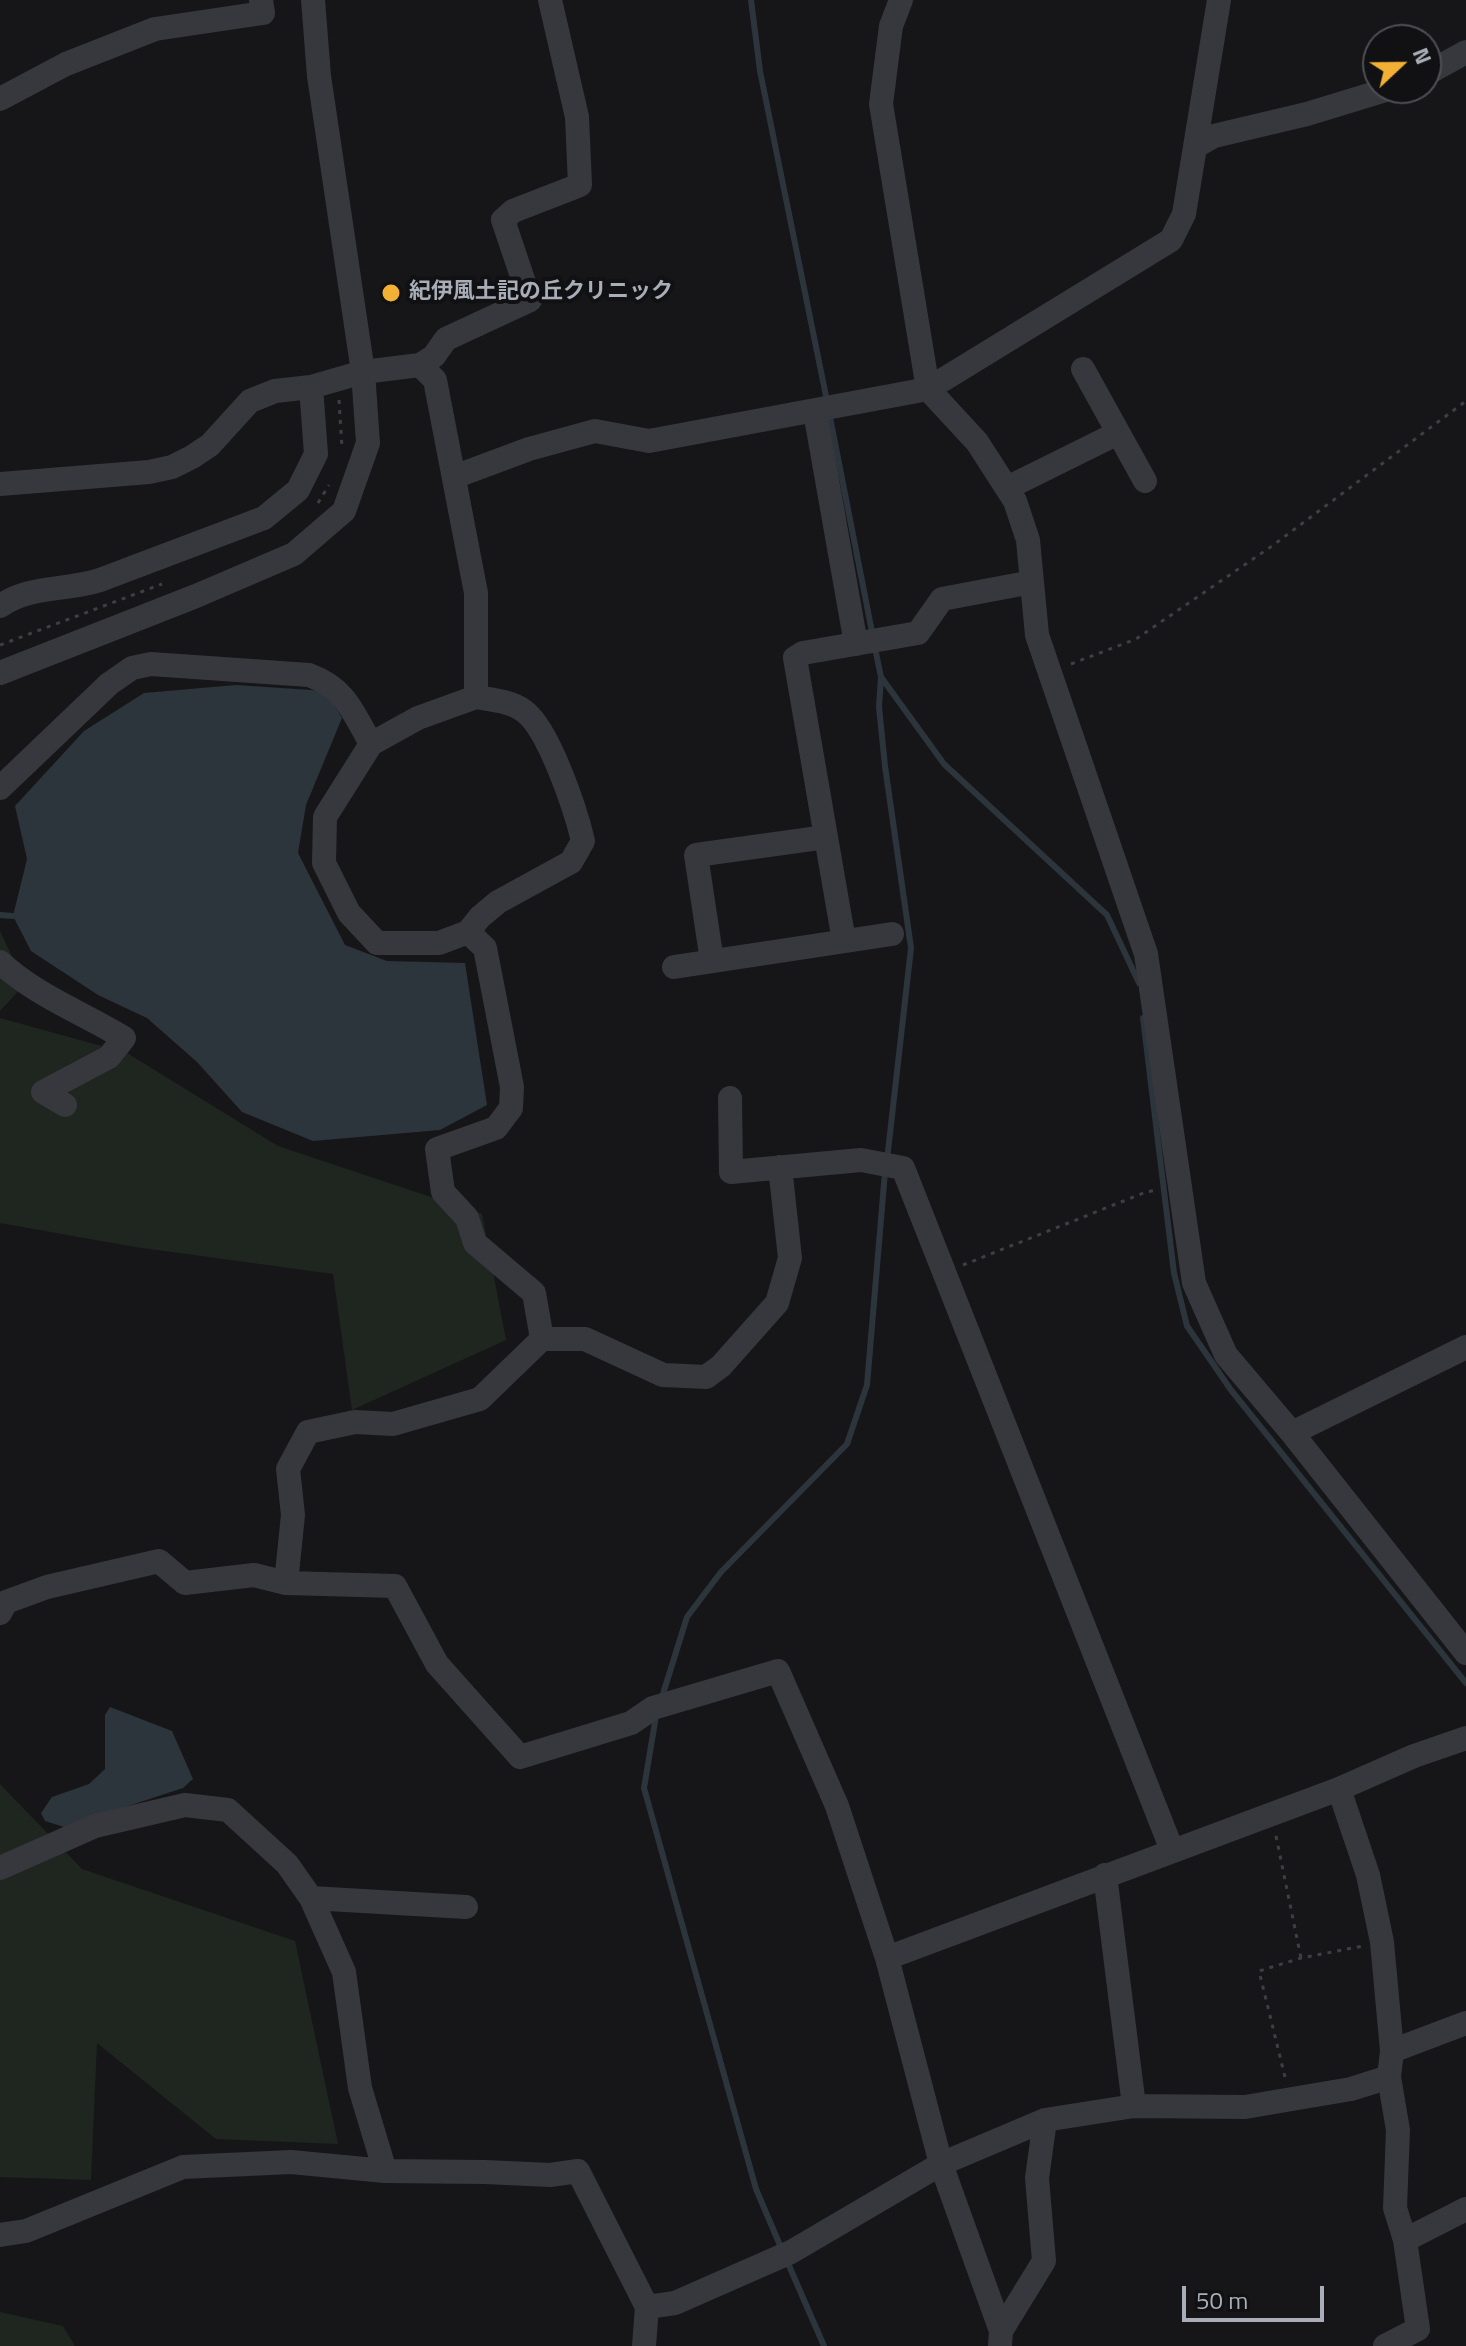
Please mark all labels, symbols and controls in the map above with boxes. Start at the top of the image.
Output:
north arrow [1362,24,1442,104]
text: N [1404,42,1441,69]
place label: 紀伊風土記の丘クリニック [409,280,673,306]
marker: 紀伊風土記の丘クリニック [380,282,402,304]
scale bar [1186,2270,1328,2320]
text: 50 m [1196,2282,1248,2318]

